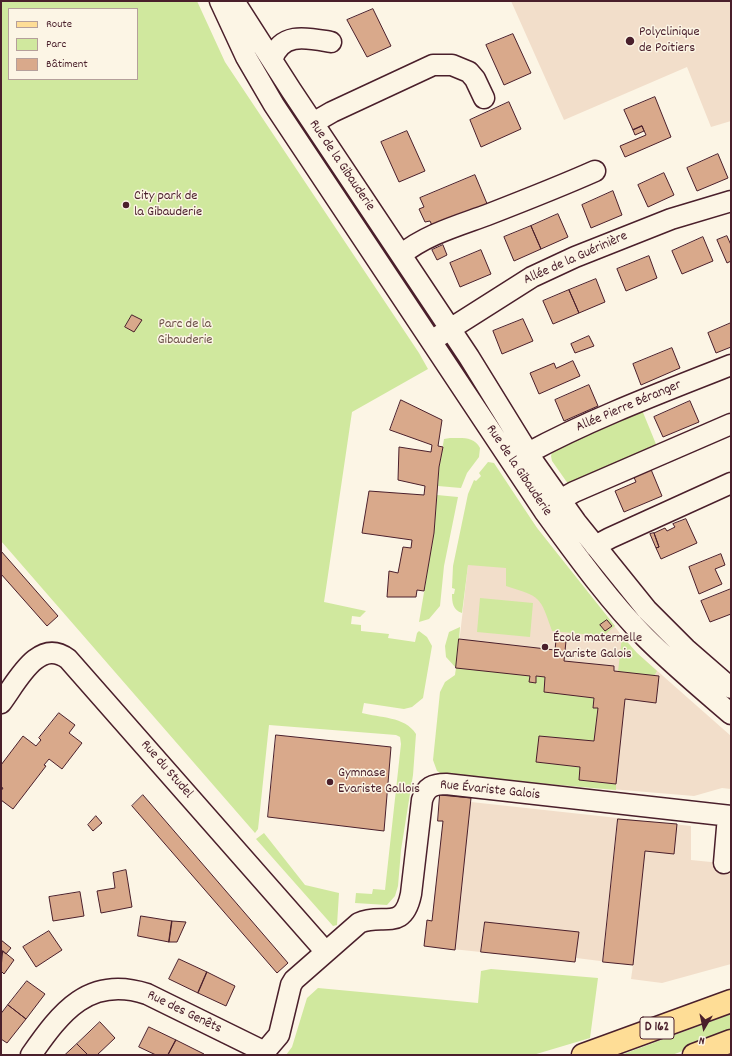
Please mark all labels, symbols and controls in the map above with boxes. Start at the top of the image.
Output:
legend [8,8,138,80]
text: Route [46,16,72,33]
place label: Polyclinique de Poitiers [639,25,700,58]
marker: Polyclinique de Poitiers [624,35,636,47]
text: Parc [46,36,66,53]
text: Bâtiment [46,56,88,73]
street label: Rue de la Gibauderie [304,117,378,215]
place label: City park de la Gibauderie [134,189,202,222]
marker: City park de la Gibauderie [121,200,131,210]
street label: Allée de la Guérinière [521,229,631,289]
park label: Parc de la Gibauderie [158,317,212,350]
street label: Allée Pierre Béranger [574,377,684,437]
street label: Rue de la Gibauderie [481,422,555,520]
place label: École maternelle Evariste Galois [553,631,642,664]
marker: École maternelle Evariste Galois [540,642,550,652]
street label: Rue du Studel [136,738,196,802]
place label: Gymnase Evariste Gallois [338,766,420,798]
marker: Gymnase Evariste Gallois [325,777,335,787]
street label: Rue Évariste Galois [439,777,541,805]
street label: Rue des Genêts [144,988,224,1038]
north arrow [684,1008,724,1048]
road number: D 162 [640,1017,674,1039]
text: N [698,1032,706,1048]

